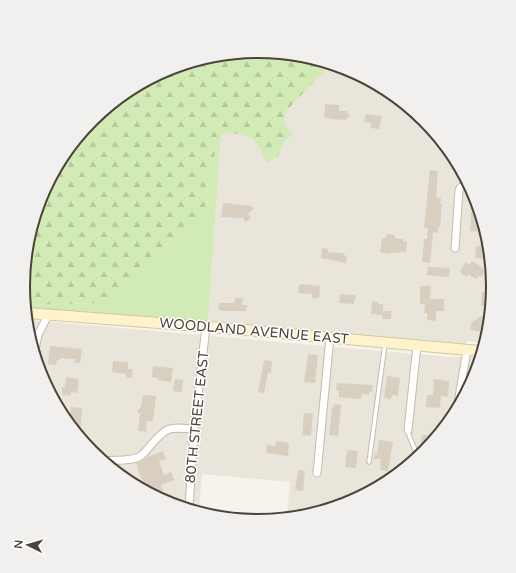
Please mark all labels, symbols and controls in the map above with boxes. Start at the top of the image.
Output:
street label: WOODLAND AVENUE EAST [159,314,350,348]
street label: 80TH STREET EAST [182,350,212,484]
north arrow [8,525,48,565]
text: N [12,539,25,549]

